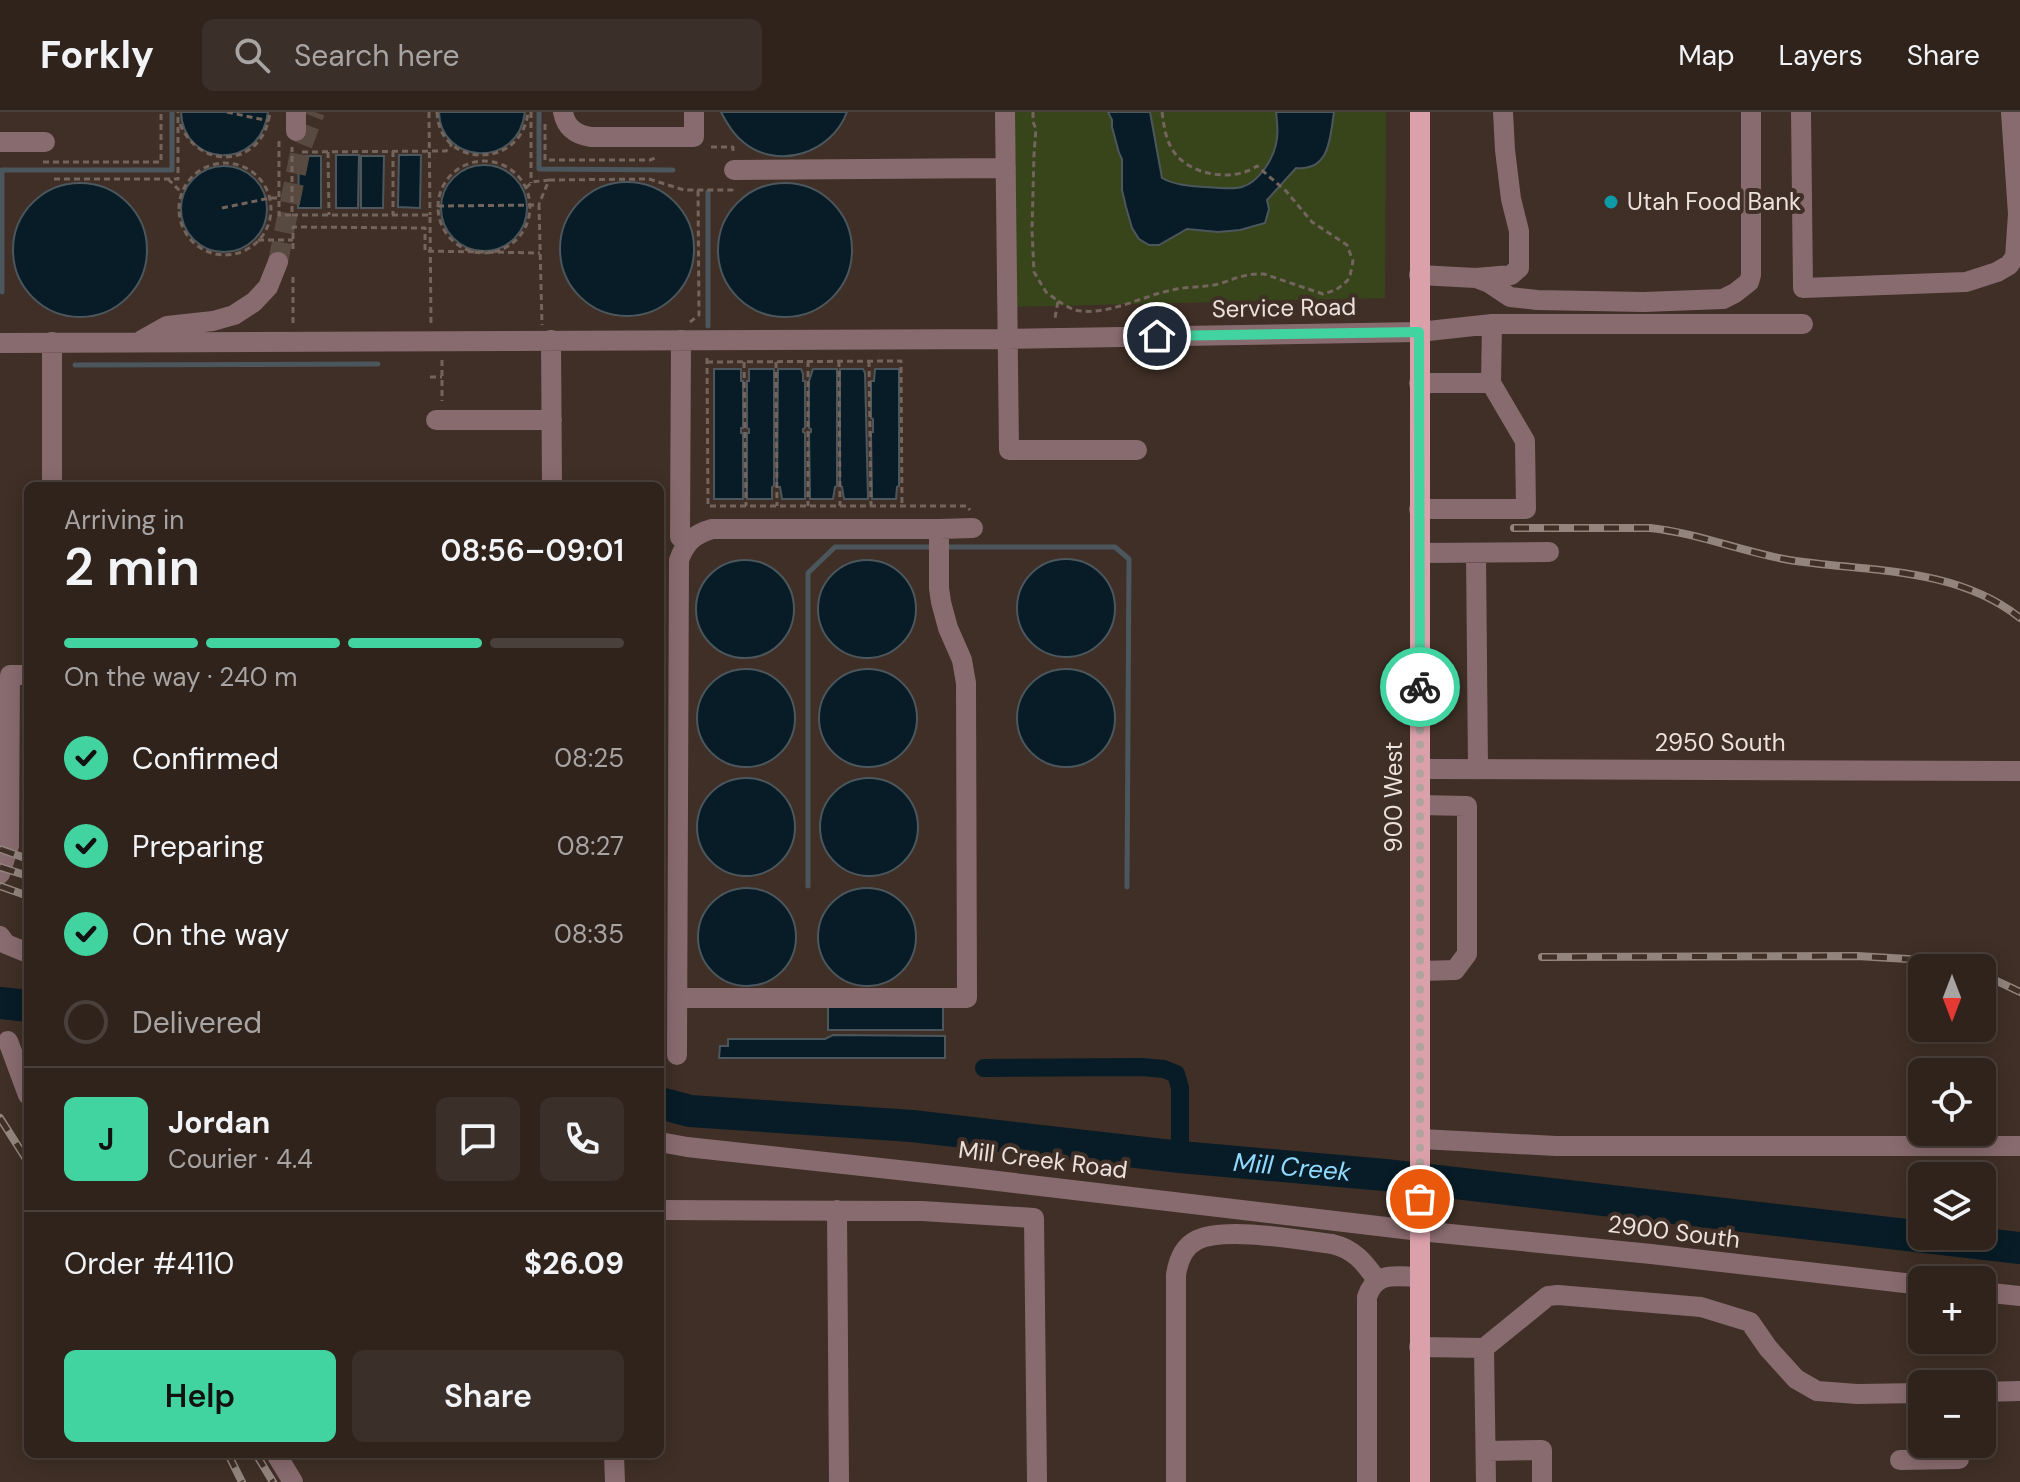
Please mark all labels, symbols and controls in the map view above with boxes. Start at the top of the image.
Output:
search box [202,19,762,91]
text: Forkly [40,30,154,80]
icon: search [230,33,274,77]
text: Search here [294,36,459,75]
text: Map [1678,37,1735,74]
text: Layers [1779,37,1863,74]
text: Share [1907,37,1980,74]
place label: Utah Food Bank [1627,186,1801,217]
marker: Utah Food Bank [1602,193,1620,211]
street label: Service Road [1211,291,1356,324]
pin [1123,302,1191,370]
icon: home [1135,314,1179,358]
text: Arriving in [64,503,184,537]
text: 08:56–09:01 [440,531,624,570]
text: 2 min [64,533,200,601]
courier [1380,647,1460,727]
text: On the way · 240 m [64,660,298,694]
icon: bike [1398,665,1442,709]
street label: 2950 South [1654,727,1786,758]
icon: check [64,736,108,780]
text: Confirmed [132,739,279,778]
text: 08:25 [554,741,624,775]
street label: 900 West [1378,742,1409,852]
icon: check [64,824,108,868]
text: Preparing [132,827,264,866]
text: 08:27 [557,829,624,863]
icon: check [64,912,108,956]
text: On the way [132,915,289,954]
text: 08:35 [554,917,624,951]
north arrow [1908,954,1996,1042]
map controls [1908,954,1996,1458]
text: Delivered [132,1003,262,1042]
button: locate [1908,1058,1996,1146]
button: chat [436,1097,520,1181]
button: phone [540,1097,624,1181]
text: Jordan [168,1103,270,1142]
text: J [98,1120,114,1159]
street label: Mill Creek Road [957,1134,1129,1185]
text: Courier · 4.4 [168,1142,313,1176]
water label: Mill Creek [1232,1145,1353,1189]
button: layers [1908,1162,1996,1250]
pin [1386,1165,1454,1233]
icon: bag [1398,1177,1442,1221]
street label: 2900 South [1606,1208,1742,1255]
text: Order #4110 [64,1244,234,1283]
text: $26.09 [524,1244,624,1283]
button: + [1908,1266,1996,1354]
button: Help [64,1350,336,1442]
button: Share [352,1350,624,1442]
button: − [1908,1370,1996,1458]

